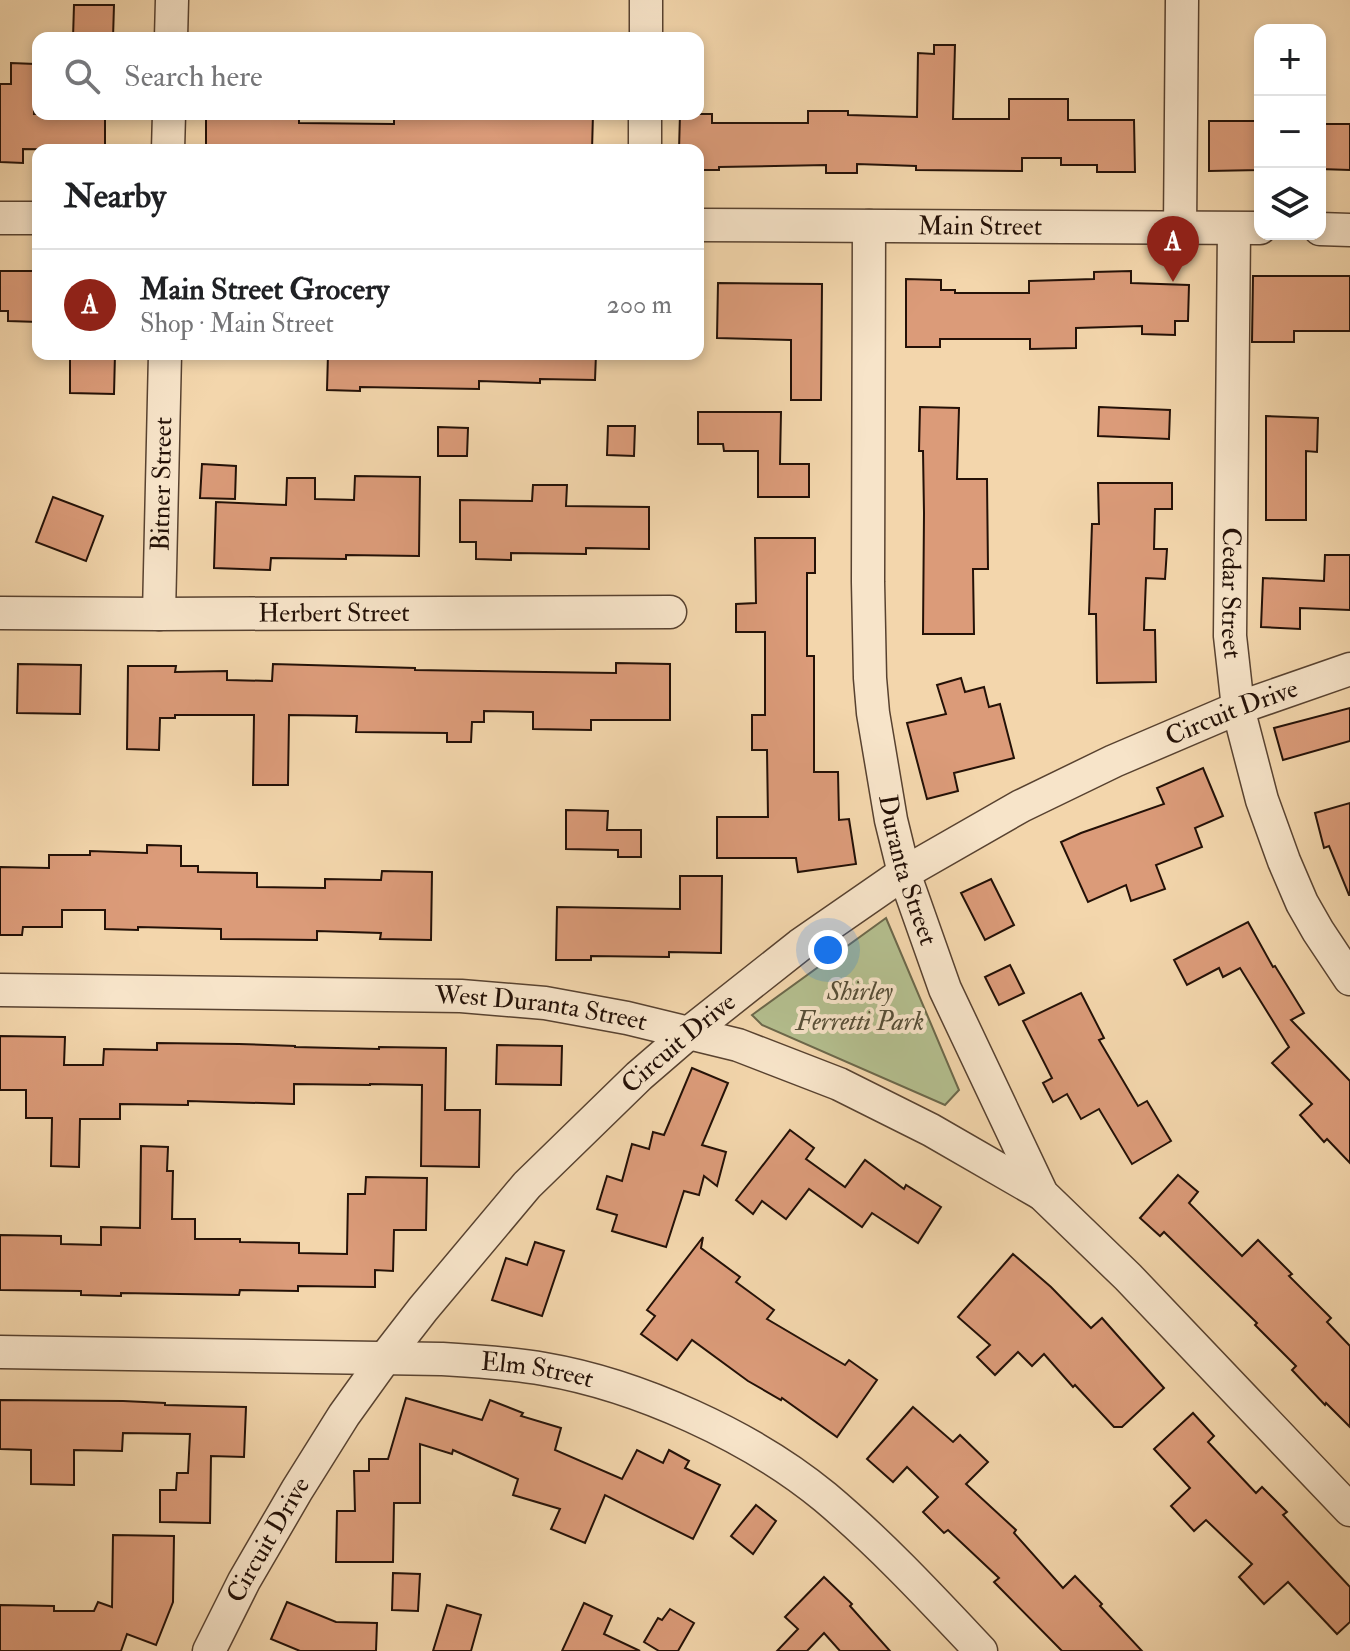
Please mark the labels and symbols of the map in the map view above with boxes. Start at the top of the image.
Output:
street label: Main Street [918,210,1042,243]
pin: A [1147,216,1199,282]
street label: Bitner Street [144,417,180,552]
street label: Cedar Street [1214,527,1248,660]
street label: Herbert Street [258,597,410,630]
street label: Circuit Drive [1161,672,1302,753]
street label: Duranta Street [871,792,944,950]
your location [808,930,848,970]
park label: Shirley Ferretti Park [794,976,924,1038]
street label: West Duranta Street [434,980,650,1038]
street label: Circuit Drive [615,986,742,1100]
street label: Elm Street [480,1346,597,1395]
street label: Circuit Drive [220,1471,317,1608]

